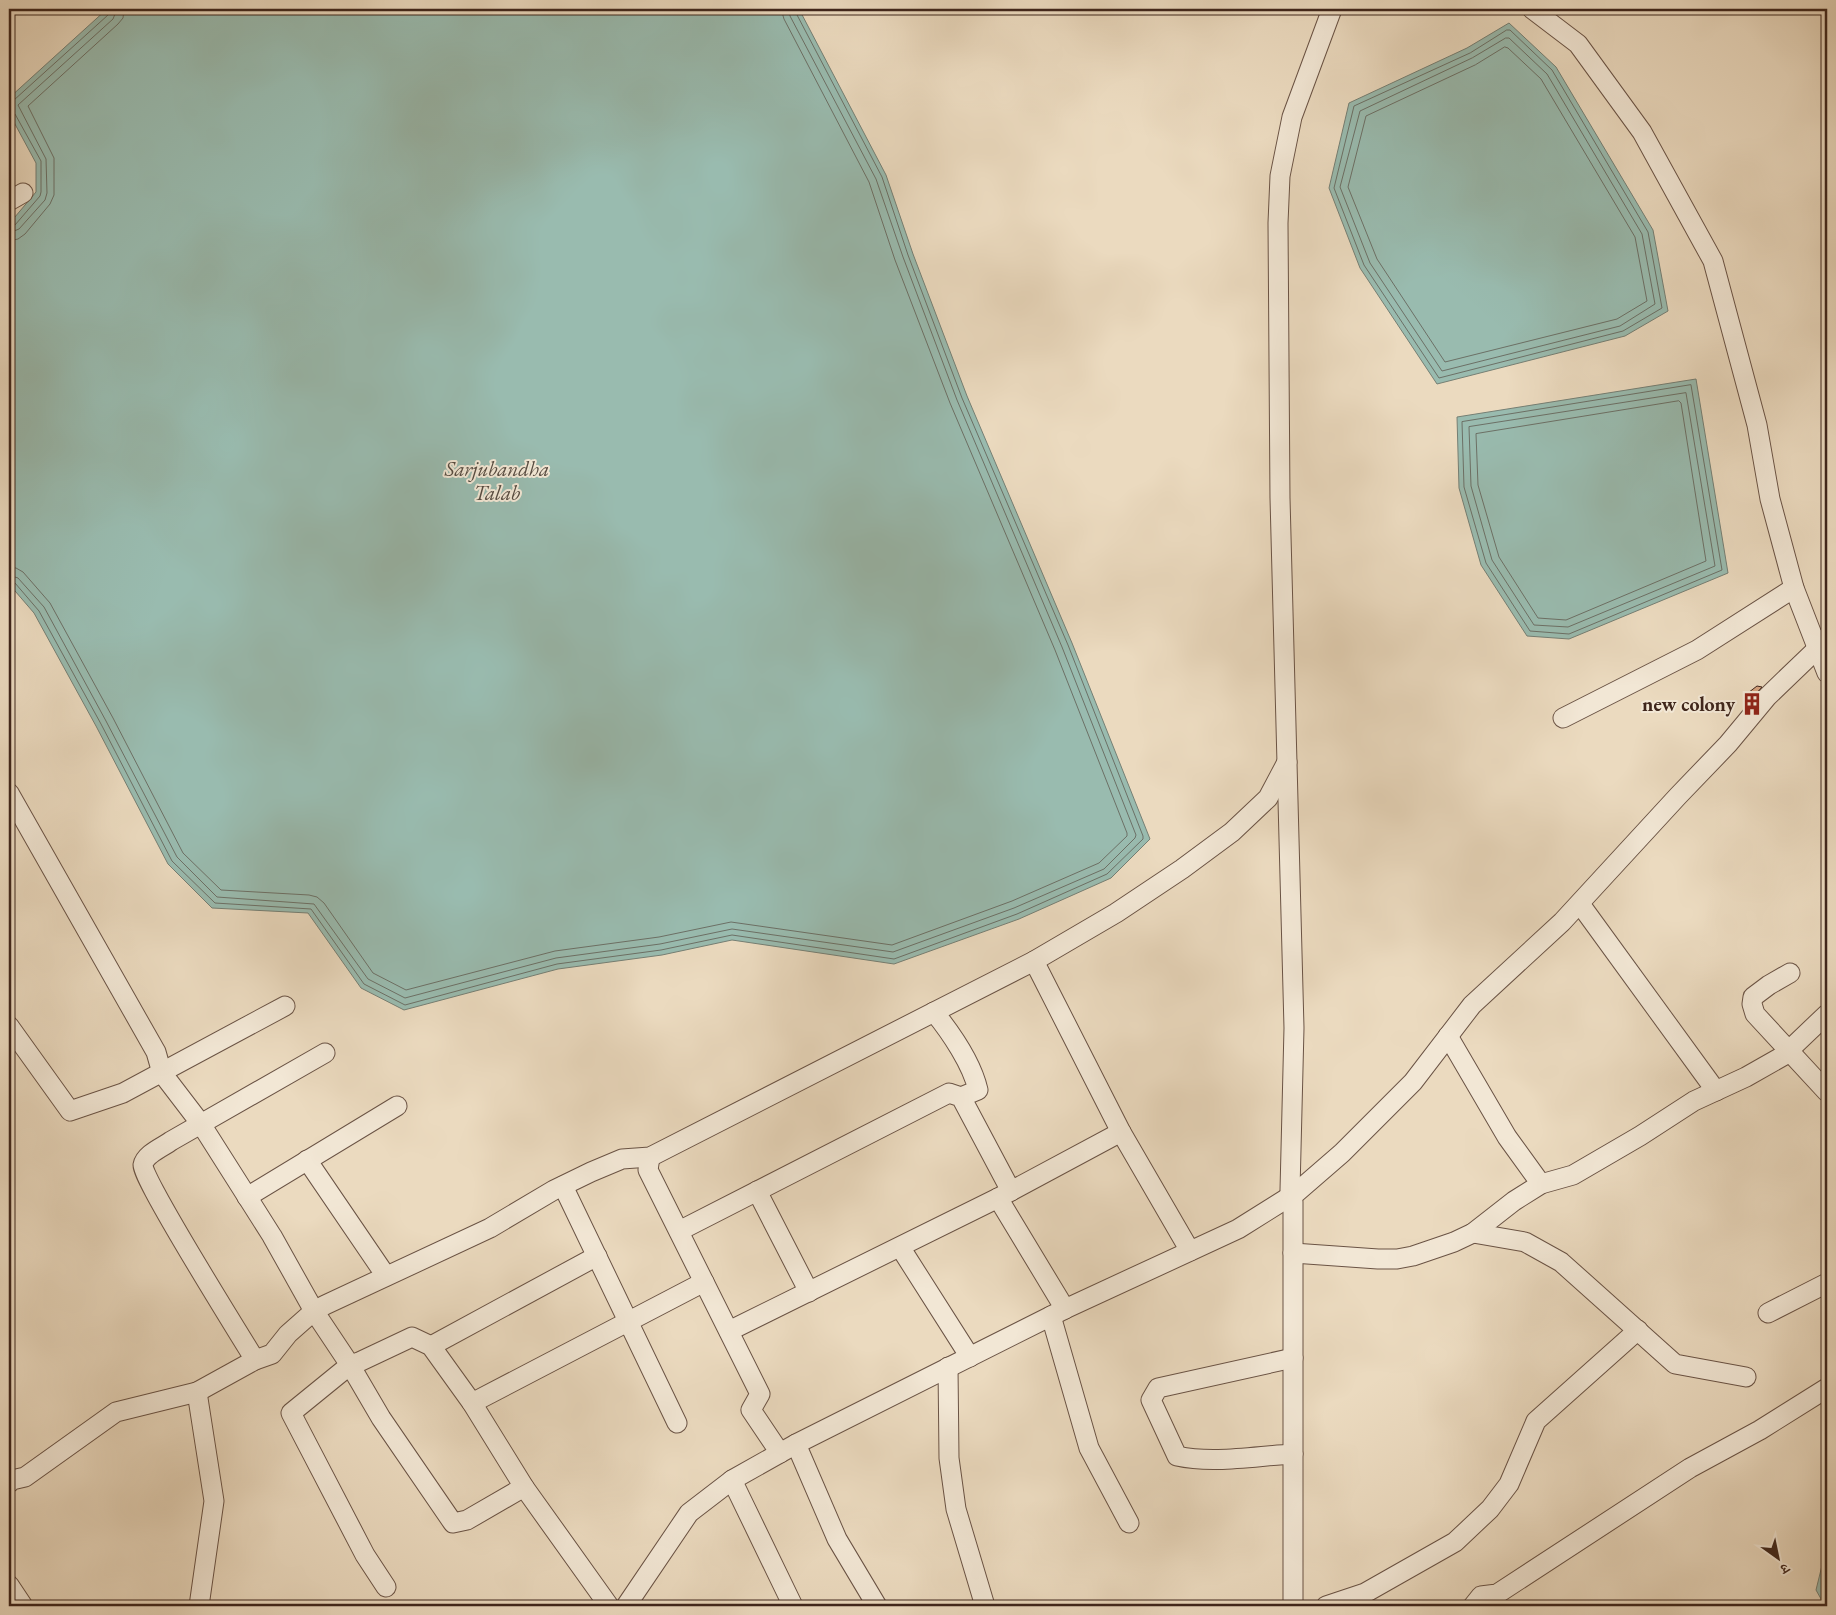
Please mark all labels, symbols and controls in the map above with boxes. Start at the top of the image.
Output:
water label: Sarjubandha Talab [444,455,549,506]
place label: new colony [1642,691,1735,717]
building icon: new colony [1739,691,1765,717]
north arrow [1754,1532,1804,1582]
text: उ [1776,1559,1794,1579]

